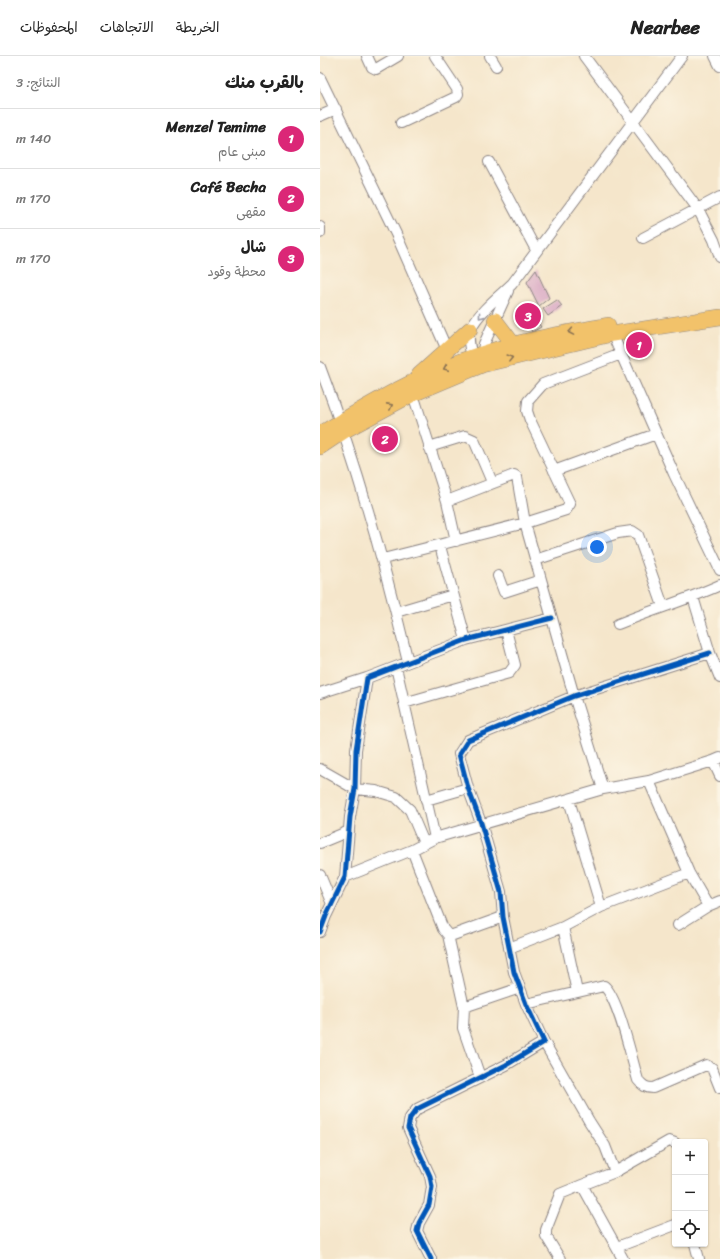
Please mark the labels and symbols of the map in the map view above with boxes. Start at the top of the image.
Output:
pin: 3 [515,301,541,331]
one-way arrow [478,311,485,319]
one-way arrow [568,327,574,336]
pin: 1 [626,330,652,360]
one-way arrow [507,354,514,363]
one-way arrow [443,363,451,371]
one-way arrow [386,404,393,411]
pin: 2 [372,424,398,454]
your location [587,537,607,557]

